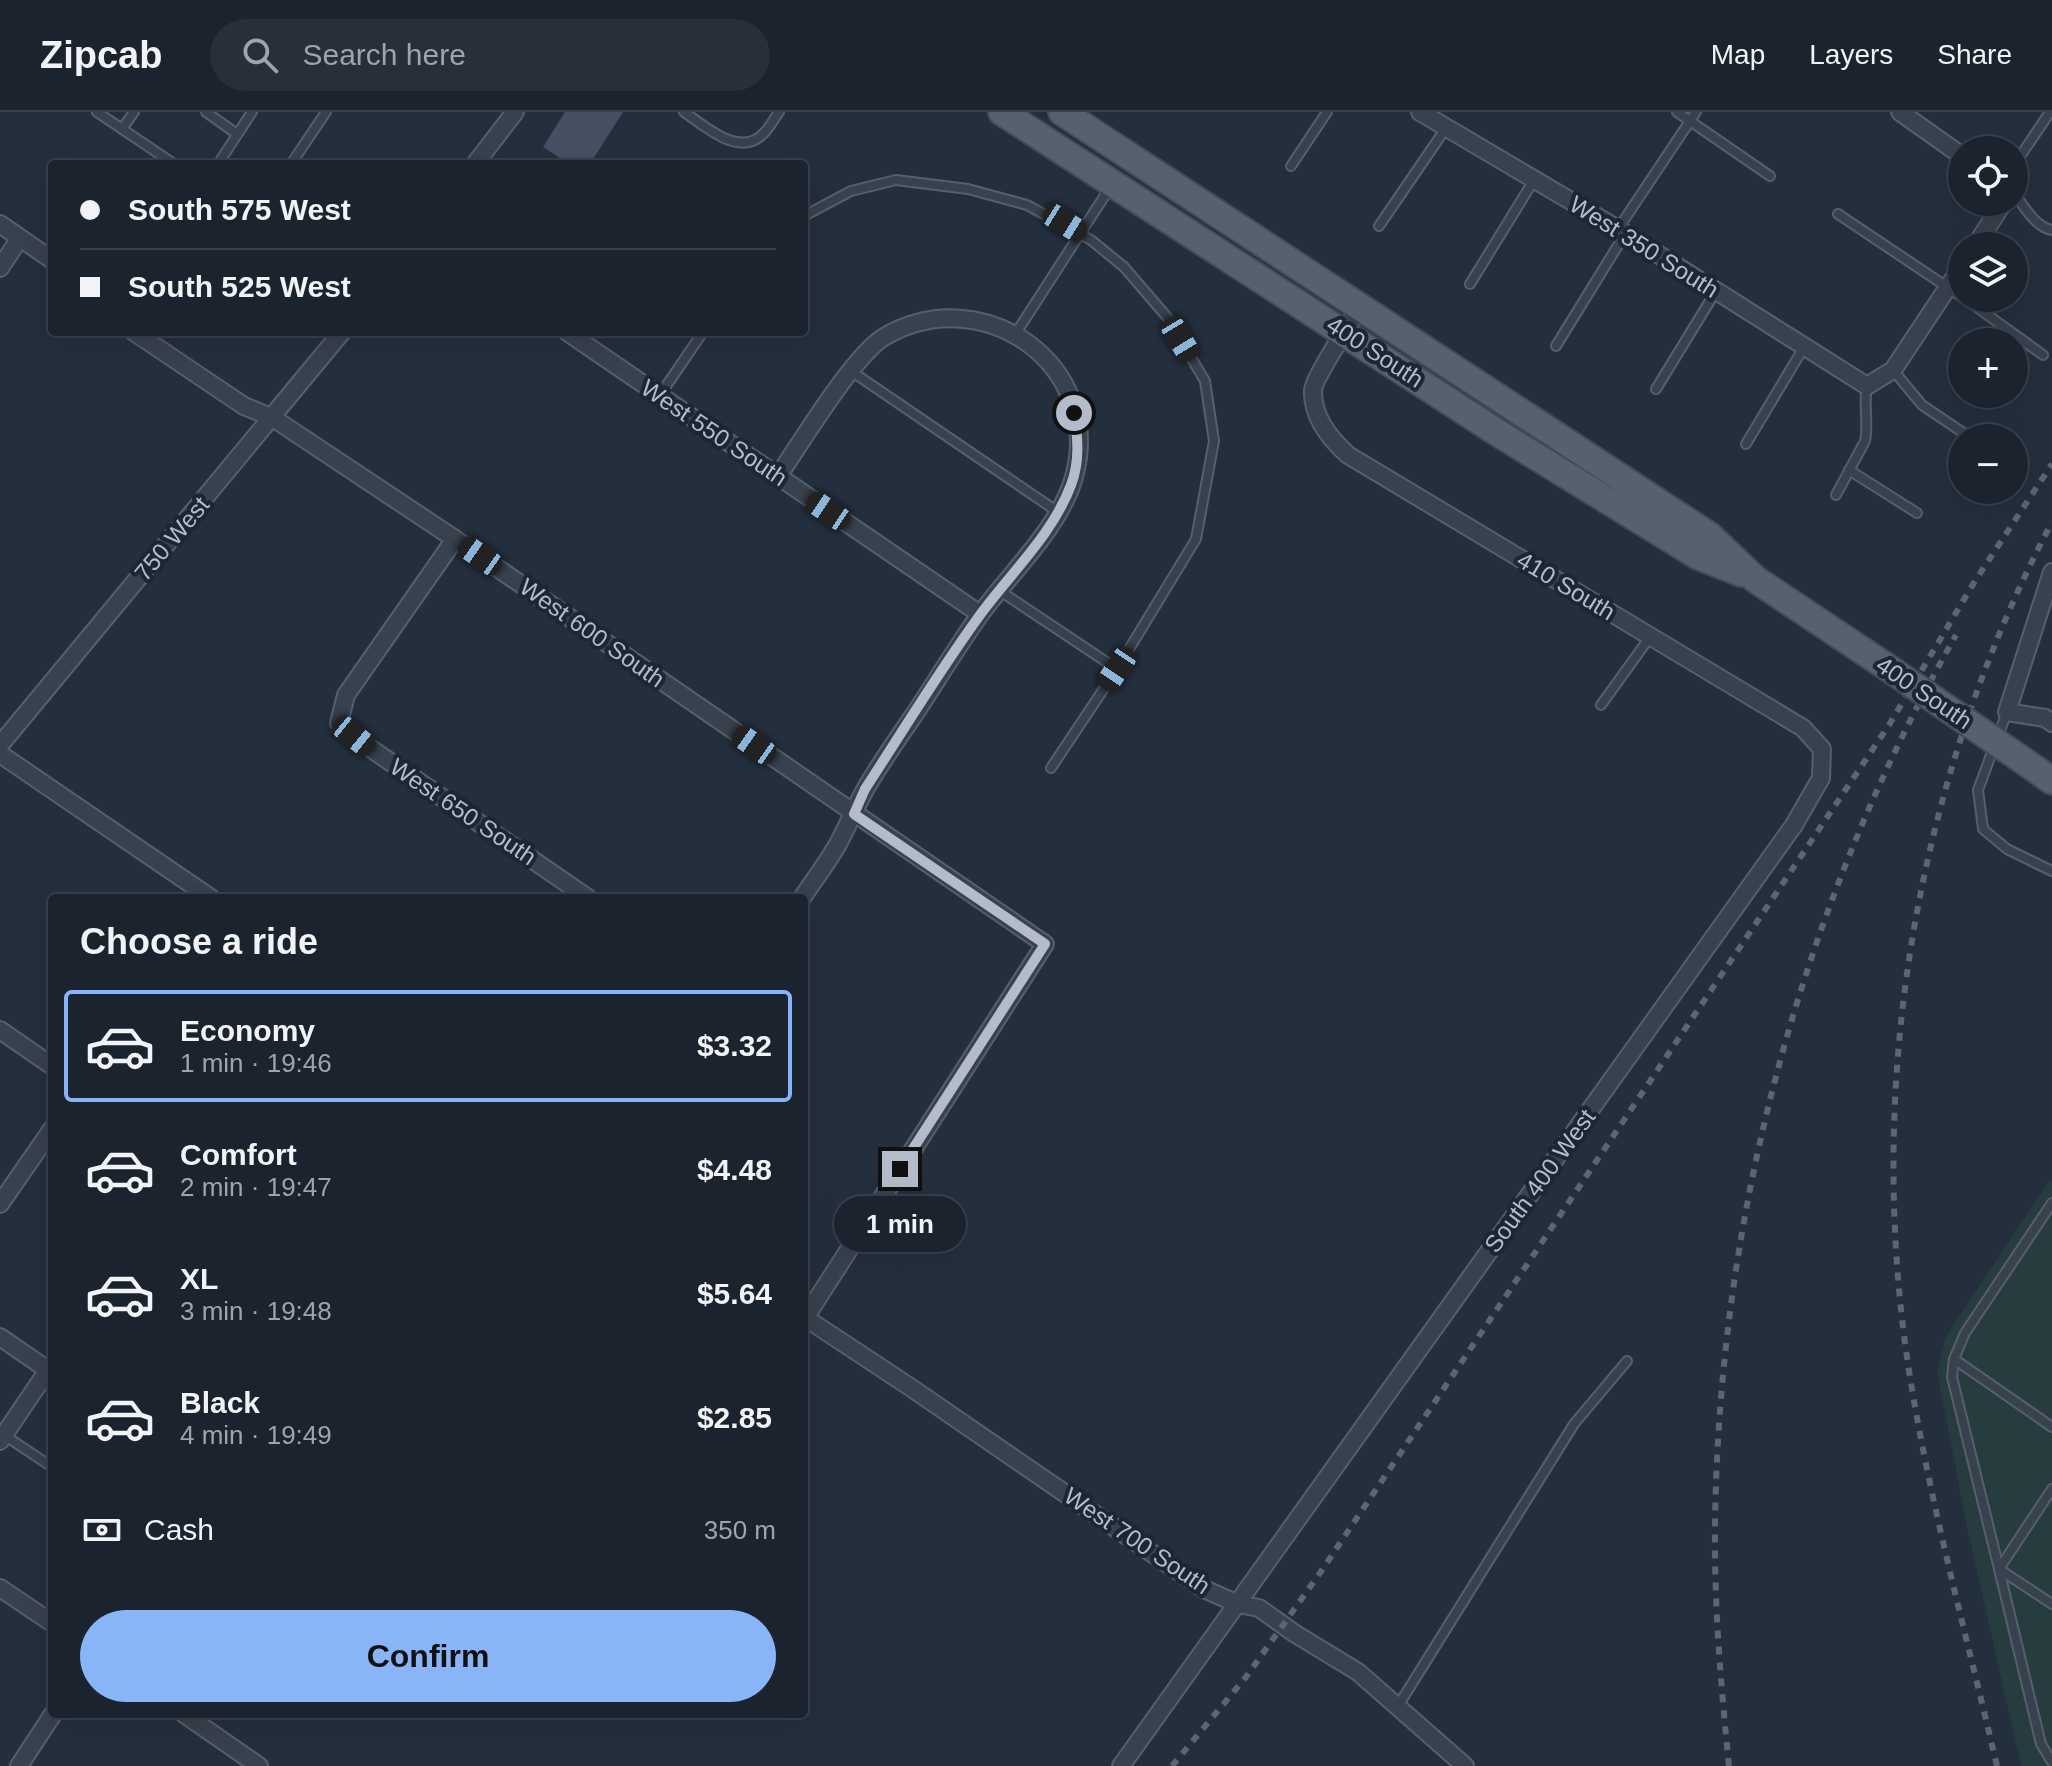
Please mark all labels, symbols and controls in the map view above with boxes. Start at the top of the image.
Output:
search box [210,19,770,91]
icon: search [238,33,282,77]
text: Zipcab [40,34,162,76]
text: Search here [302,38,466,71]
text: Map [1711,39,1765,70]
text: Layers [1809,39,1893,70]
text: Share [1937,39,2012,70]
map controls [1948,136,2028,504]
button: locate [1948,136,2028,216]
street label: West 350 South [1565,190,1724,303]
text: South 575 West [128,193,351,226]
car [1038,200,1092,246]
button: layers [1948,232,2028,312]
text: South 525 West [128,270,351,303]
street label: 400 South [1322,310,1429,393]
car [1157,312,1203,366]
button: + [1948,328,2028,408]
street label: West 550 South [636,374,792,491]
route start [1056,395,1092,431]
button: − [1948,424,2028,504]
car [801,488,855,534]
street label: 750 West [129,491,215,586]
car [453,532,507,580]
street label: 410 South [1512,546,1620,625]
street label: West 600 South [515,573,670,693]
car [1094,642,1140,696]
street label: 400 South [1871,651,1977,734]
car [328,712,380,760]
car [727,721,781,769]
street label: West 650 South [385,753,541,870]
text: Choose a ride [80,921,318,962]
icon: car [84,1010,156,1082]
text: Economy [180,1014,315,1047]
text: $3.32 [697,1029,772,1062]
text: 1 min · 19:46 [180,1048,332,1078]
street label: South 400 West [1479,1104,1601,1258]
icon: car [84,1134,156,1206]
text: Comfort [180,1138,297,1171]
route end [882,1151,918,1187]
text: $4.48 [697,1153,772,1186]
text: 2 min · 19:47 [180,1172,332,1202]
callout: 1 min [834,1197,966,1253]
text: 1 min [866,1209,934,1239]
icon: car [84,1258,156,1330]
text: XL [180,1262,218,1295]
text: $5.64 [697,1277,772,1310]
text: 3 min · 19:48 [180,1296,332,1326]
icon: car [84,1382,156,1454]
text: Black [180,1386,260,1419]
text: $2.85 [697,1401,772,1434]
text: 4 min · 19:49 [180,1420,332,1450]
street label: West 700 South [1059,1482,1215,1599]
icon: cash [80,1508,124,1552]
text: Cash [144,1513,214,1546]
text: 350 m [704,1515,776,1545]
button: Confirm [80,1610,776,1702]

